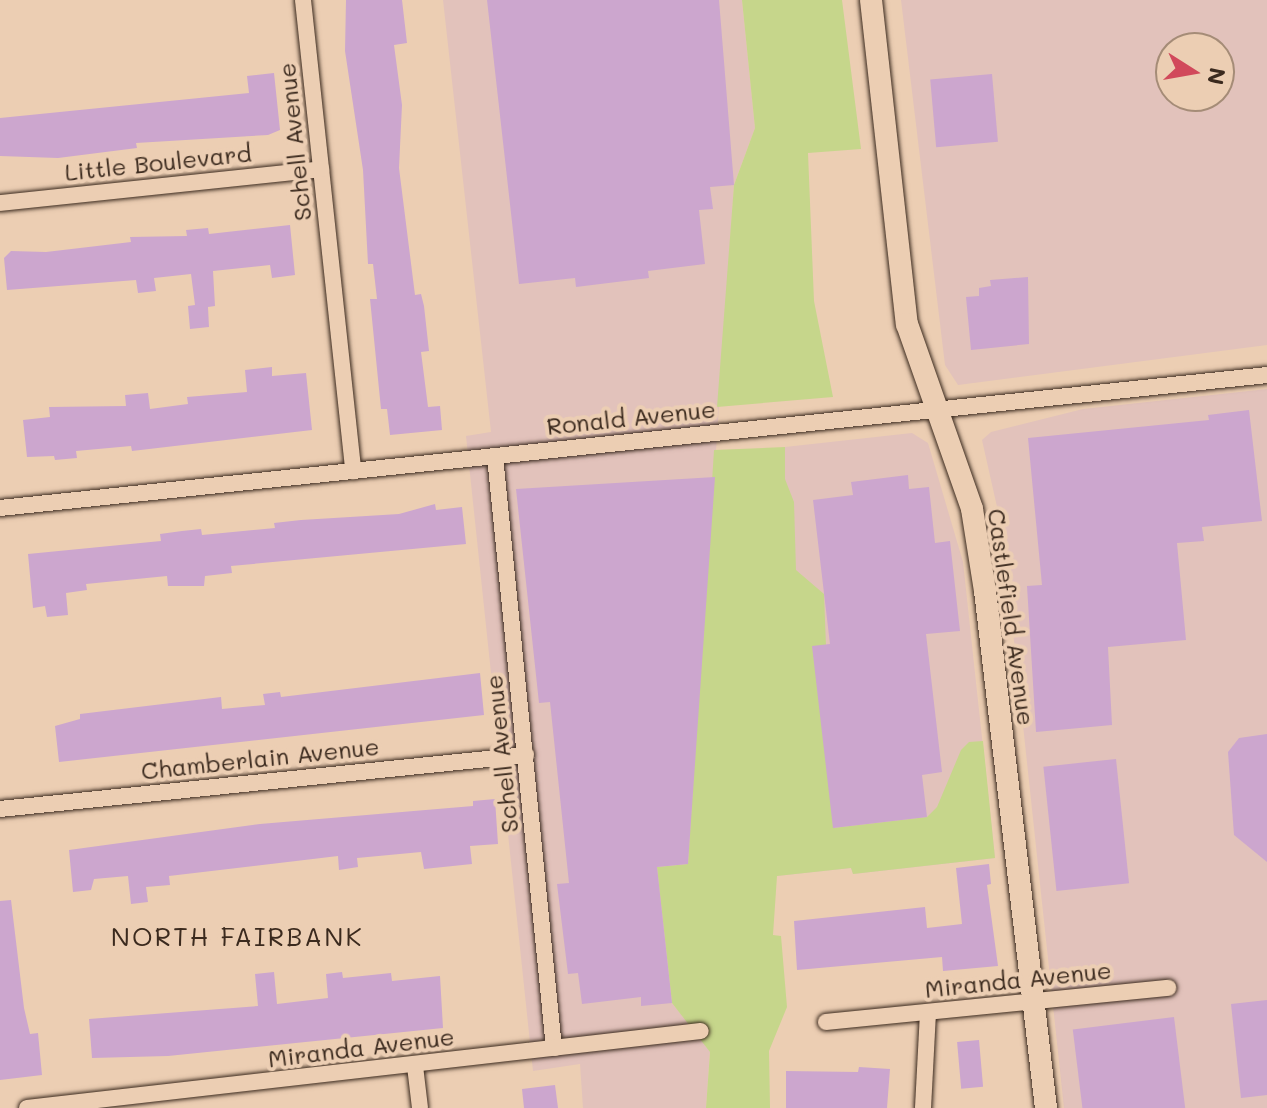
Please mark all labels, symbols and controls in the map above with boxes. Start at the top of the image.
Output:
north arrow [1155,32,1235,112]
street label: Schell Avenue [271,62,317,222]
text: N [1201,65,1233,87]
street label: Little Boulevard [63,138,253,186]
street label: Ronald Avenue [545,394,717,440]
street label: Castlefield Avenue [983,507,1041,727]
street label: Schell Avenue [478,674,524,834]
street label: Chamberlain Avenue [140,731,380,785]
district label: NORTH FAIRBANK [111,921,363,953]
street label: Miranda Avenue [923,955,1113,1003]
street label: Miranda Avenue [266,1021,456,1073]

